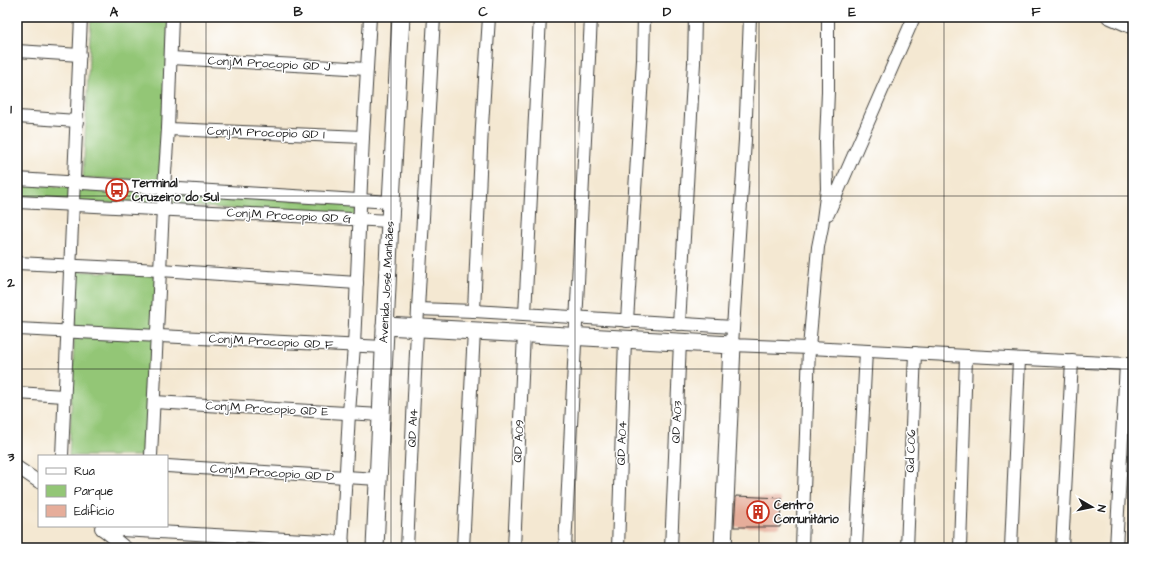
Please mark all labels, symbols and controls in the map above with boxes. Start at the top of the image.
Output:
text: A [110,3,119,21]
text: B [293,3,303,21]
text: C [478,3,488,21]
text: D [663,3,672,21]
text: E [848,3,856,21]
text: F [1031,3,1041,21]
street label: Conj.M Procopio QD J [207,52,331,76]
text: 1 [10,100,12,118]
street label: Conj.M Procopio QD I [207,122,326,144]
place label: Terminal Cruzeiro do Sul [131,175,219,206]
bus stop icon: Terminal Cruzeiro do Sul [104,177,130,203]
street label: Conj.M Procopio QD G [226,204,352,228]
street label: Avenida José Manhães [375,220,399,344]
text: 2 [6,274,15,292]
street label: Conj.M Procopio QD F [208,330,334,354]
street label: Conj.M Procopio QD E [205,397,329,421]
street label: QD A03 [667,400,687,444]
street label: QD A14 [404,408,422,448]
street label: QD A09 [509,419,529,463]
street label: QD A04 [613,420,631,466]
street label: Qd C06 [902,429,920,473]
text: 3 [7,448,15,466]
legend [38,455,168,527]
street label: Conj.M Procopio QD D [209,460,335,486]
text: Rua [74,463,95,480]
text: Parque [74,483,114,500]
north arrow [1072,487,1112,527]
place label: Centro Comunitário [774,497,839,528]
building icon: Centro Comunitário [745,499,771,525]
text: Edifício [74,503,114,520]
text: N [1093,504,1109,513]

